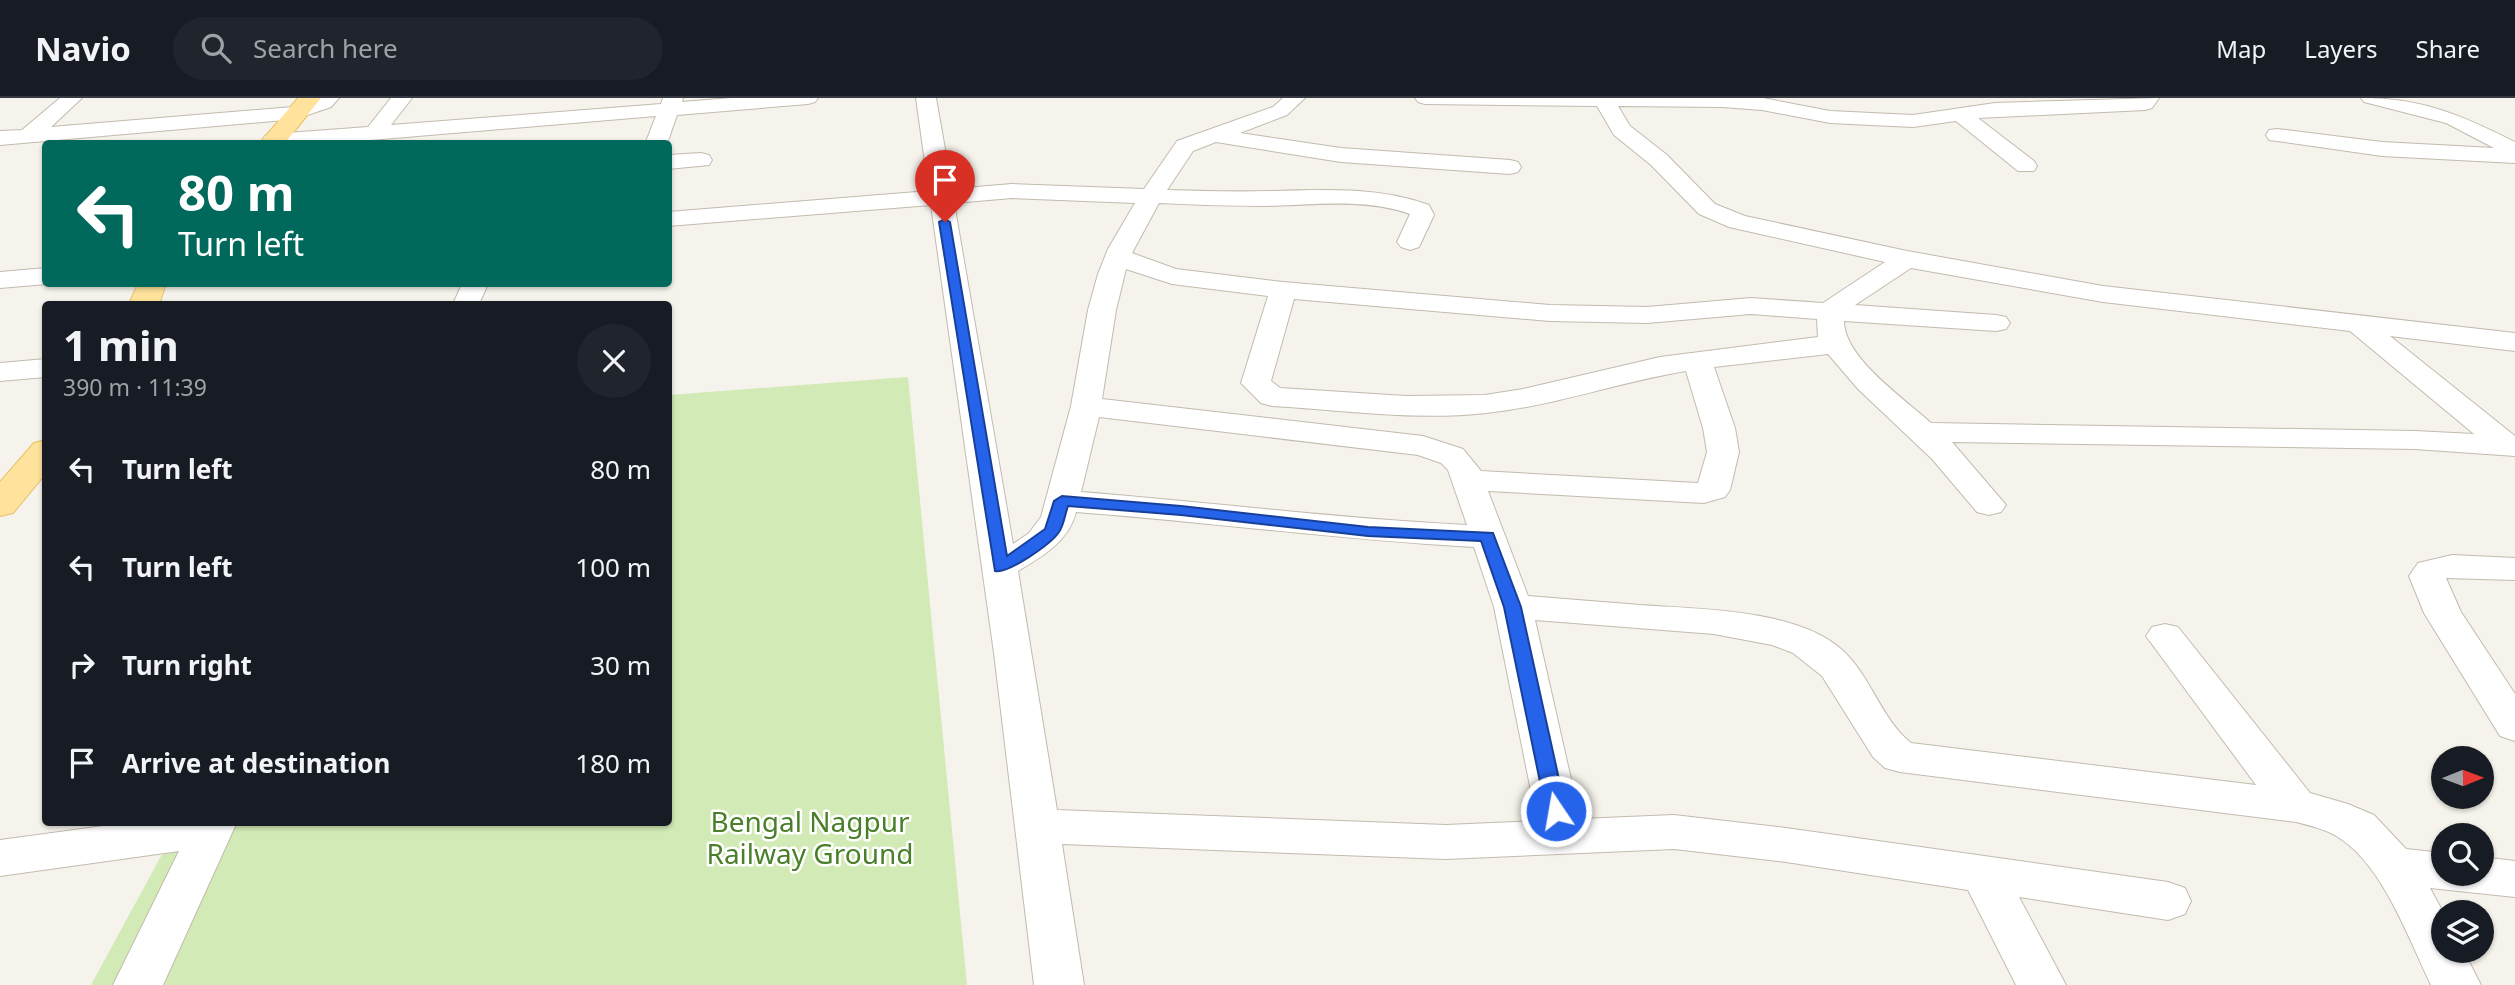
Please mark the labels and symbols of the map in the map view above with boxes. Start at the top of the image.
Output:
pin [915,150,975,222]
north arrow [2431,746,2494,808]
position arrow [1519,774,1593,848]
park label: Bengal Nagpur Railway Ground [706,802,914,872]

